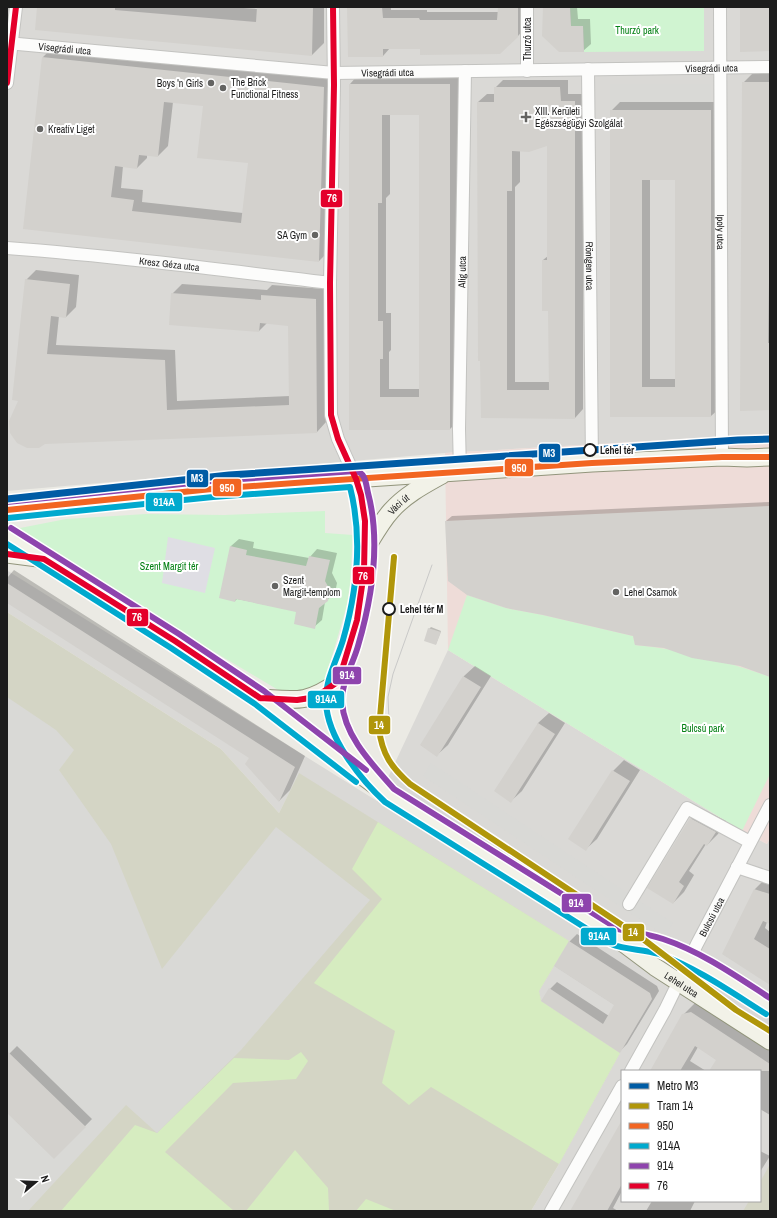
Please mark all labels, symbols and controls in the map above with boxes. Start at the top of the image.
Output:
street label: Thurzó utca [521,17,534,61]
park label: Thurzó park [615,24,660,37]
street label: Visegrádi utca [38,39,92,57]
street label: Visegrádi utca [685,61,739,75]
street label: Visegrádi utca [361,65,415,79]
place label: The Brick Functional Fitness [231,76,298,101]
place label: Boys 'n Girls [157,77,203,90]
marker: Boys 'n Girls [206,78,216,88]
marker: The Brick Functional Fitness [218,83,228,93]
place label: XIII. Kerületi Egészségügyi Szolgálat [535,105,623,130]
marker: XIII. Kerületi Egészségügyi Szolgálat [520,111,532,123]
place label: Kreatív Liget [48,123,95,136]
marker: Kreatív Liget [35,124,45,134]
line badge: 76 [320,189,343,208]
text: 76 [327,191,337,205]
street label: Ipoly utca [714,214,728,250]
place label: SA Gym [277,229,307,242]
marker: SA Gym [310,230,320,240]
street label: Röntgen utca [583,242,597,291]
street label: Kresz Géza utca [138,254,201,274]
street label: Alig utca [455,256,468,289]
line badge: M3 [538,443,561,463]
marker: Lehel tér [583,443,597,457]
place label: Lehel tér [600,444,635,457]
text: M3 [543,446,555,460]
line badge: 950 [504,458,534,477]
text: 950 [511,461,527,475]
line badge: M3 [186,469,209,488]
text: M3 [191,471,203,485]
line badge: 950 [212,478,242,497]
text: 950 [219,481,235,495]
street label: Váci út [385,490,412,517]
line badge: 914A [145,492,183,512]
text: 914A [153,495,175,509]
park label: Szent Margit tér [140,560,198,573]
line badge: 76 [352,566,375,585]
text: 76 [358,569,368,583]
place label: Szent Margit-templom [283,574,341,599]
marker: Szent Margit-templom [270,581,280,591]
place label: Lehel Csarnok [624,586,678,599]
marker: Lehel Csarnok [611,587,621,597]
marker: Lehel tér M [382,602,396,616]
place label: Lehel tér M [400,603,443,616]
line badge: 76 [126,608,149,627]
text: 76 [132,610,142,624]
line badge: 914 [332,666,362,685]
text: 914 [339,668,355,682]
line badge: 914A [307,690,345,709]
text: 914A [315,692,337,706]
line badge: 14 [368,715,391,735]
text: 14 [374,718,384,732]
park label: Bulcsú park [682,722,725,735]
line badge: 914 [561,893,592,913]
street label: Bulcsú utca [696,895,727,939]
text: 914 [568,896,584,910]
line badge: 14 [622,923,645,942]
text: 14 [628,925,638,939]
line badge: 914A [580,927,617,946]
text: 914A [588,929,610,943]
street label: Lehel utca [662,968,701,1000]
legend [621,1070,761,1202]
text: Metro M3 [657,1078,699,1094]
text: Tram 14 [657,1098,694,1114]
text: 950 [657,1118,673,1134]
text: 914A [657,1138,680,1154]
text: 914 [657,1158,674,1174]
north arrow [16,1162,56,1202]
text: N [38,1173,53,1184]
text: 76 [657,1178,668,1194]

